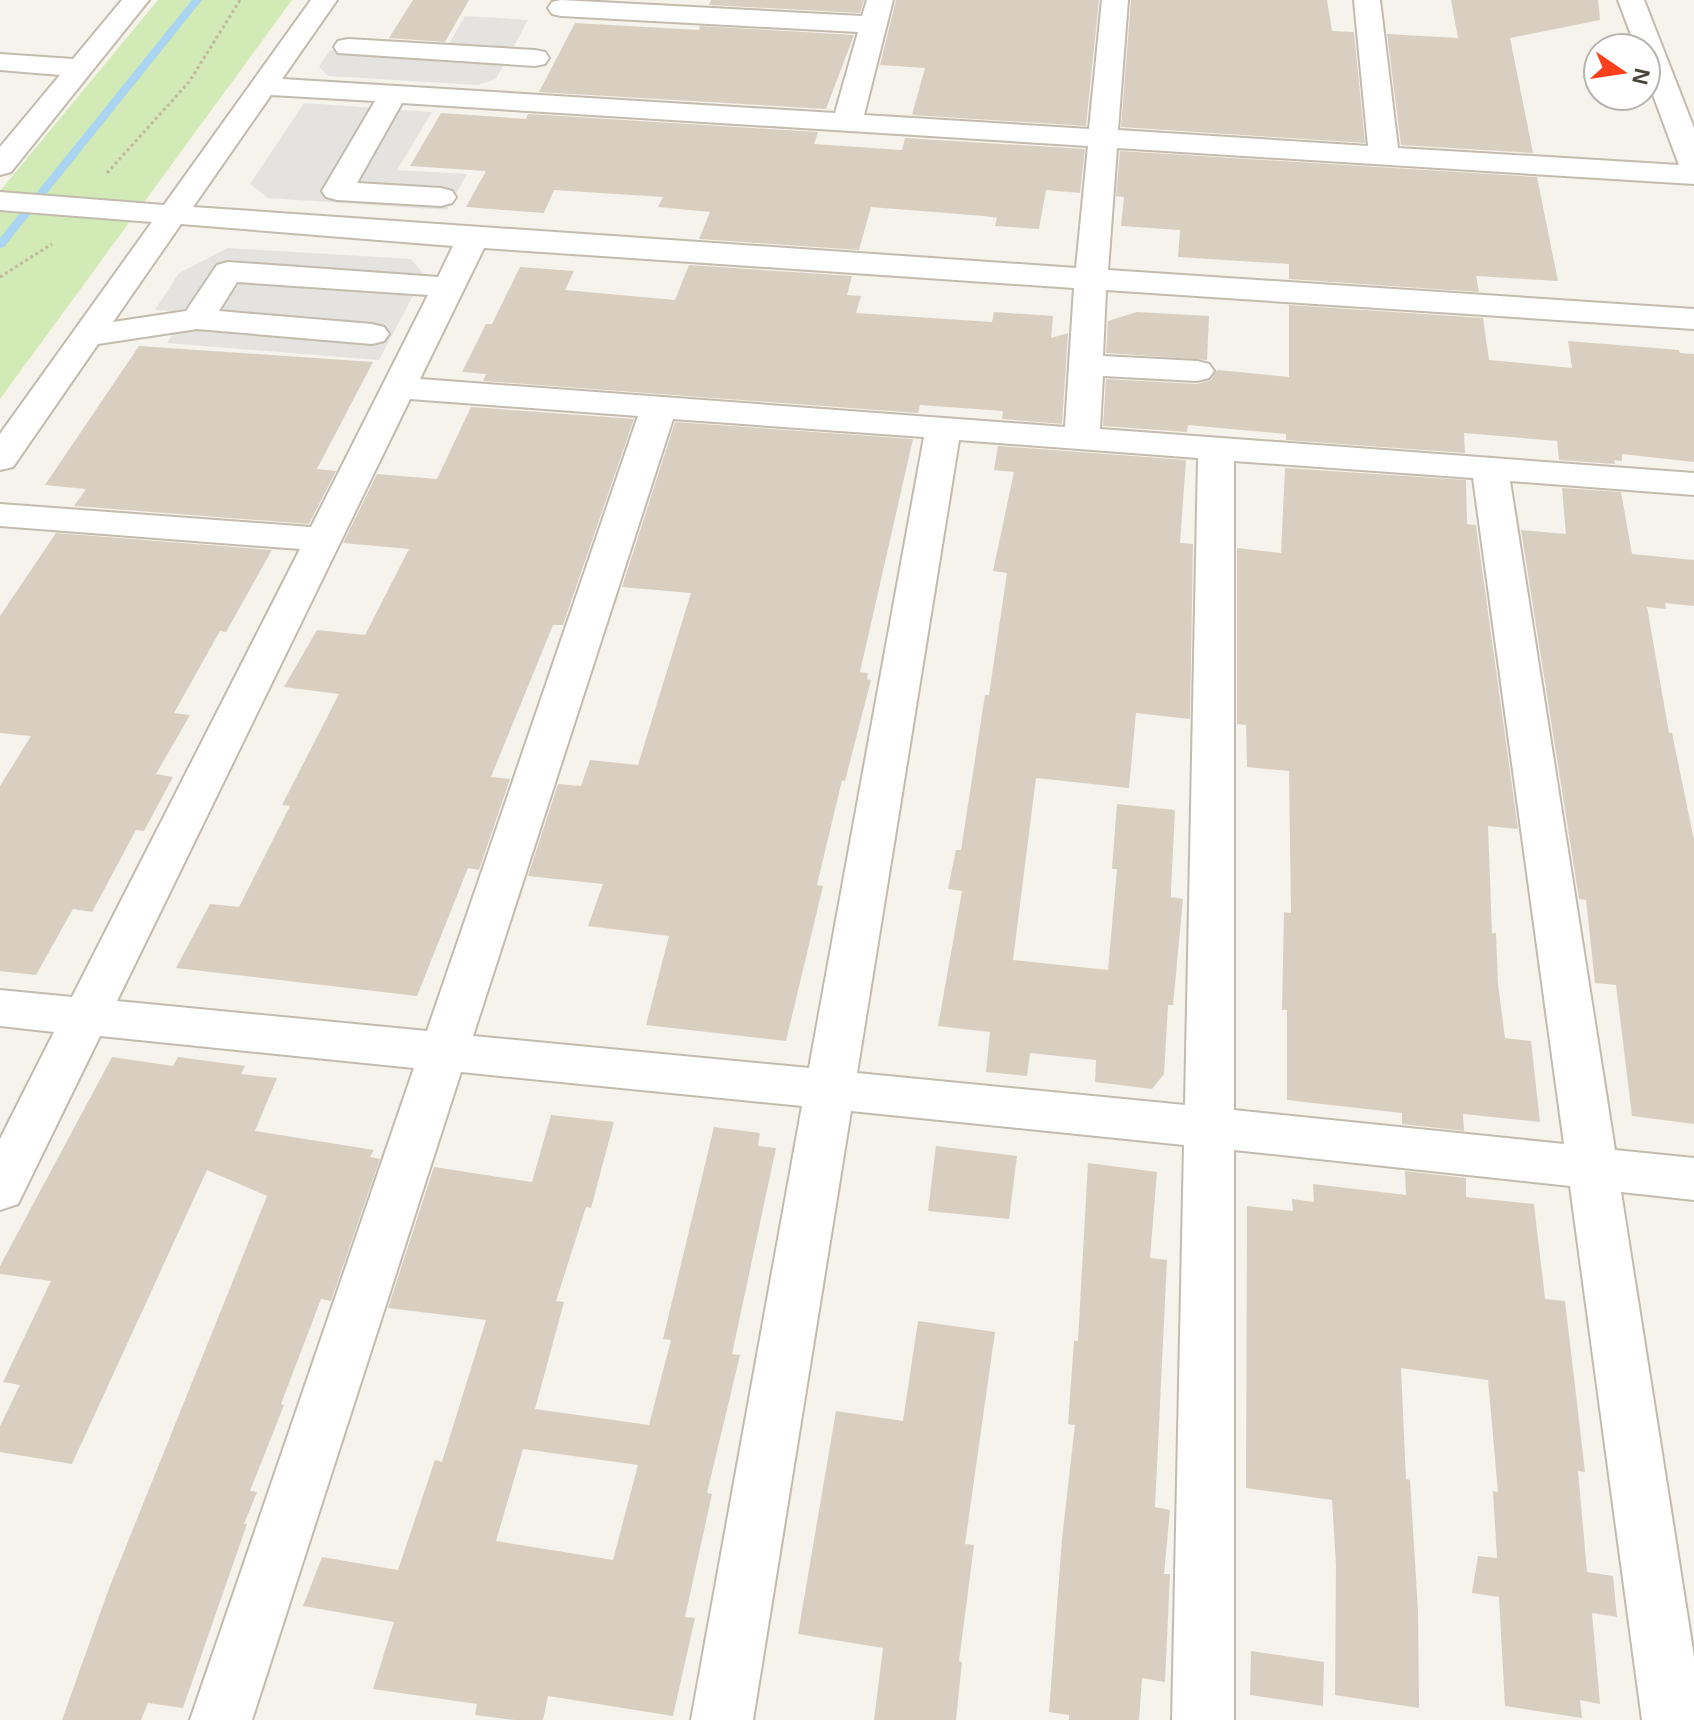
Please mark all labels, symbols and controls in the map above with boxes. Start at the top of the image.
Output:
north arrow [1582,32,1662,112]
text: N [1627,66,1655,87]

